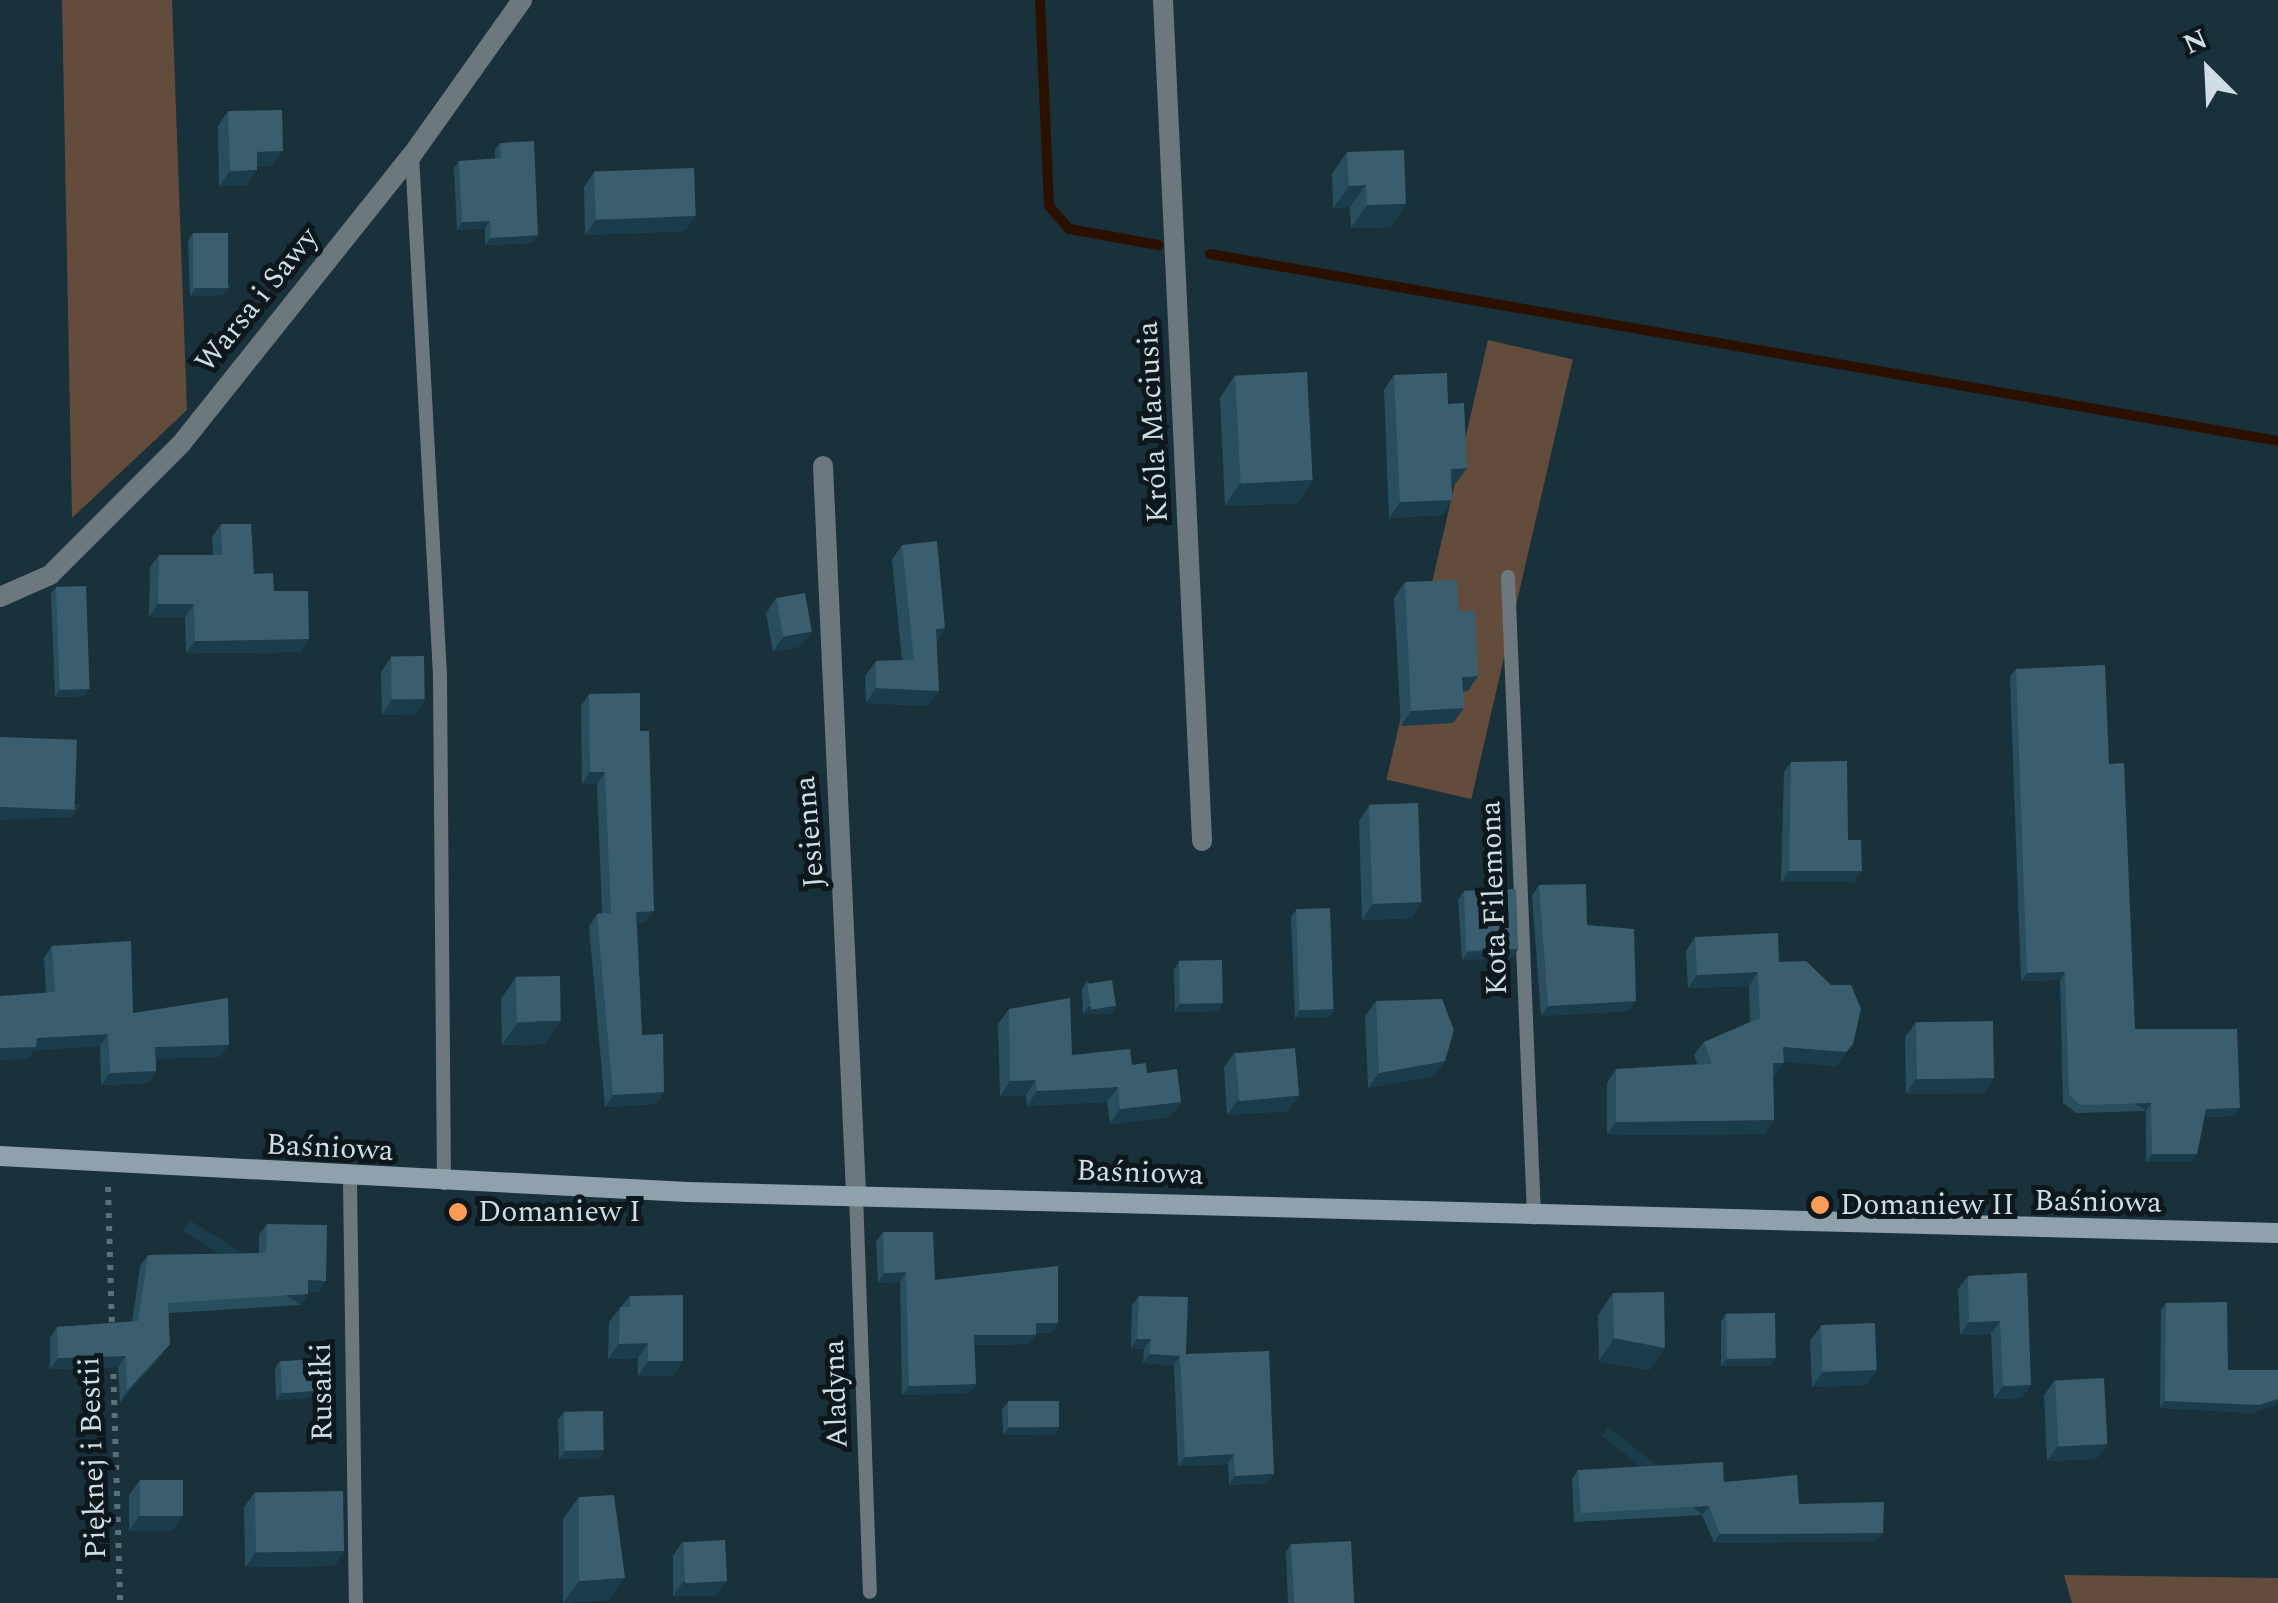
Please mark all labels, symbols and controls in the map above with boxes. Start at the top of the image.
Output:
text: N [2176,18,2215,66]
north arrow [2158,20,2258,120]
street label: Warsa i Sawy [188,220,326,380]
street label: Króla Maciusia [1130,320,1176,524]
street label: Jesienna [787,775,833,889]
street label: Kota Filemona [1473,800,1515,996]
street label: Baśniowa [265,1127,395,1169]
street label: Baśniowa [1076,1153,1204,1193]
street label: Baśniowa [2034,1183,2162,1221]
place label: Domaniew II [1840,1187,2014,1223]
place label: Domaniew I [478,1194,641,1230]
marker: Domaniew II [1809,1194,1831,1216]
marker: Domaniew I [447,1201,469,1223]
street label: Aladyna [816,1339,856,1449]
street label: Rusałki [303,1342,341,1442]
street label: Pięknej i Bestii [71,1356,115,1560]

